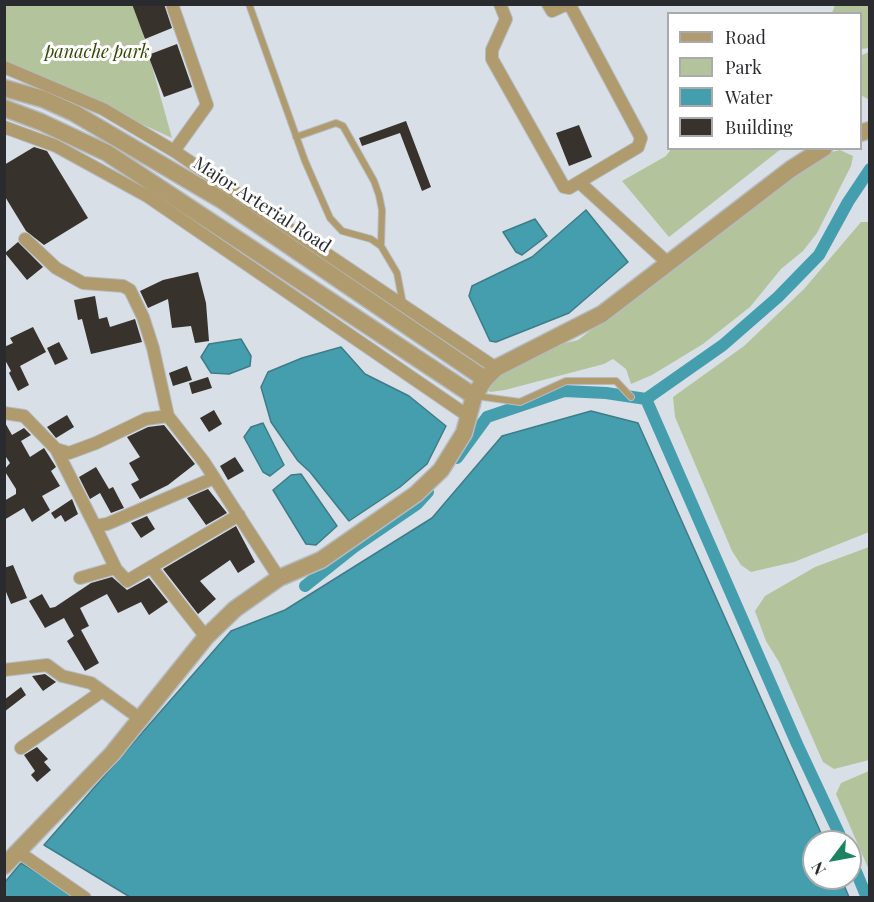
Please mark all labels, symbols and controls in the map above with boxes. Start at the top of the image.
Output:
legend [667,12,862,150]
text: Road [725,25,766,49]
park label: panache park [44,41,150,63]
text: Park [725,55,762,79]
text: Water [725,85,773,109]
text: Building [725,115,793,139]
street label: Major Arterial Road [189,153,335,257]
north arrow [802,830,862,890]
text: N [806,858,830,879]

